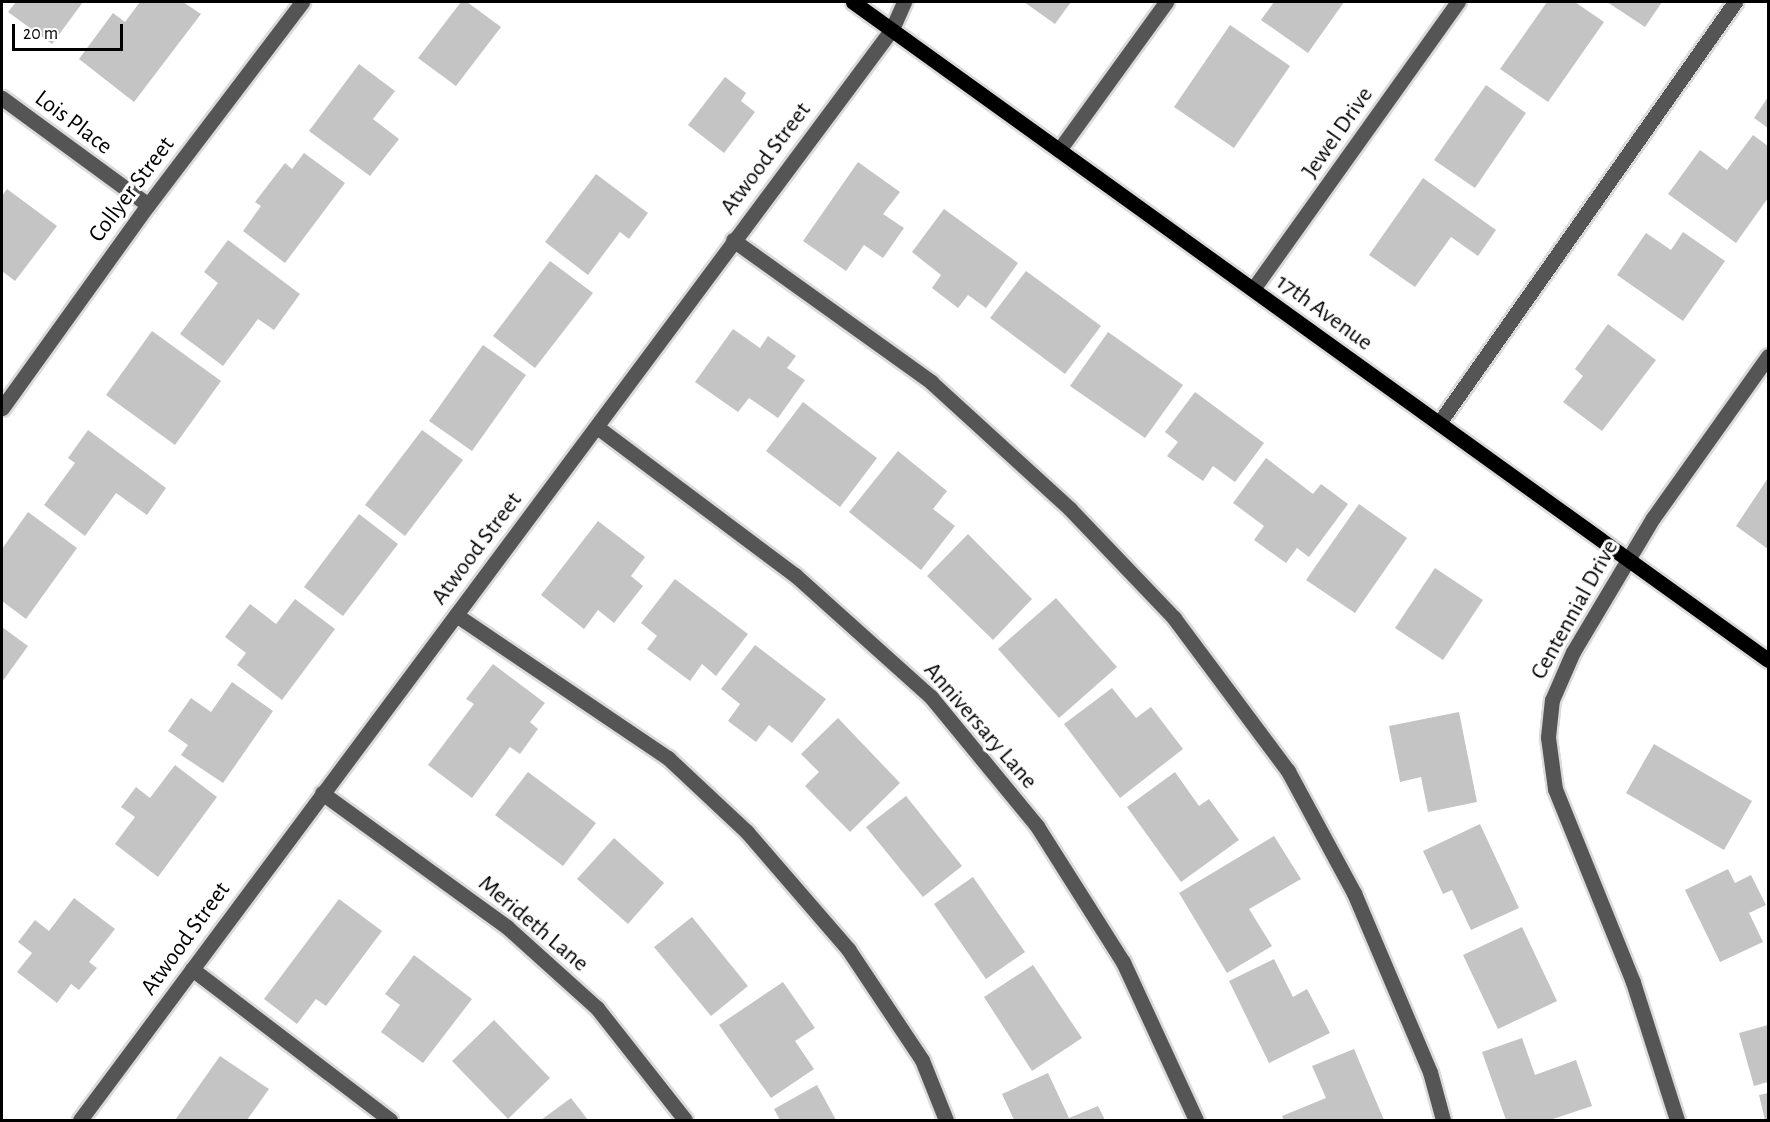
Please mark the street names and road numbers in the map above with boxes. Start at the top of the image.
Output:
street label: Jewel Drive [1296,82,1380,184]
street label: Lois Place [28,84,118,162]
street label: Atwood Street [714,97,818,221]
street label: Collyer Street [83,131,181,249]
street label: 17th Avenue [1270,268,1378,358]
street label: Atwood Street [425,487,529,611]
street label: Centennial Drive [1525,535,1625,685]
street label: Anniversary Lane [917,657,1043,795]
street label: Merideth Lane [472,870,594,978]
street label: Atwood Street [135,877,237,1001]

